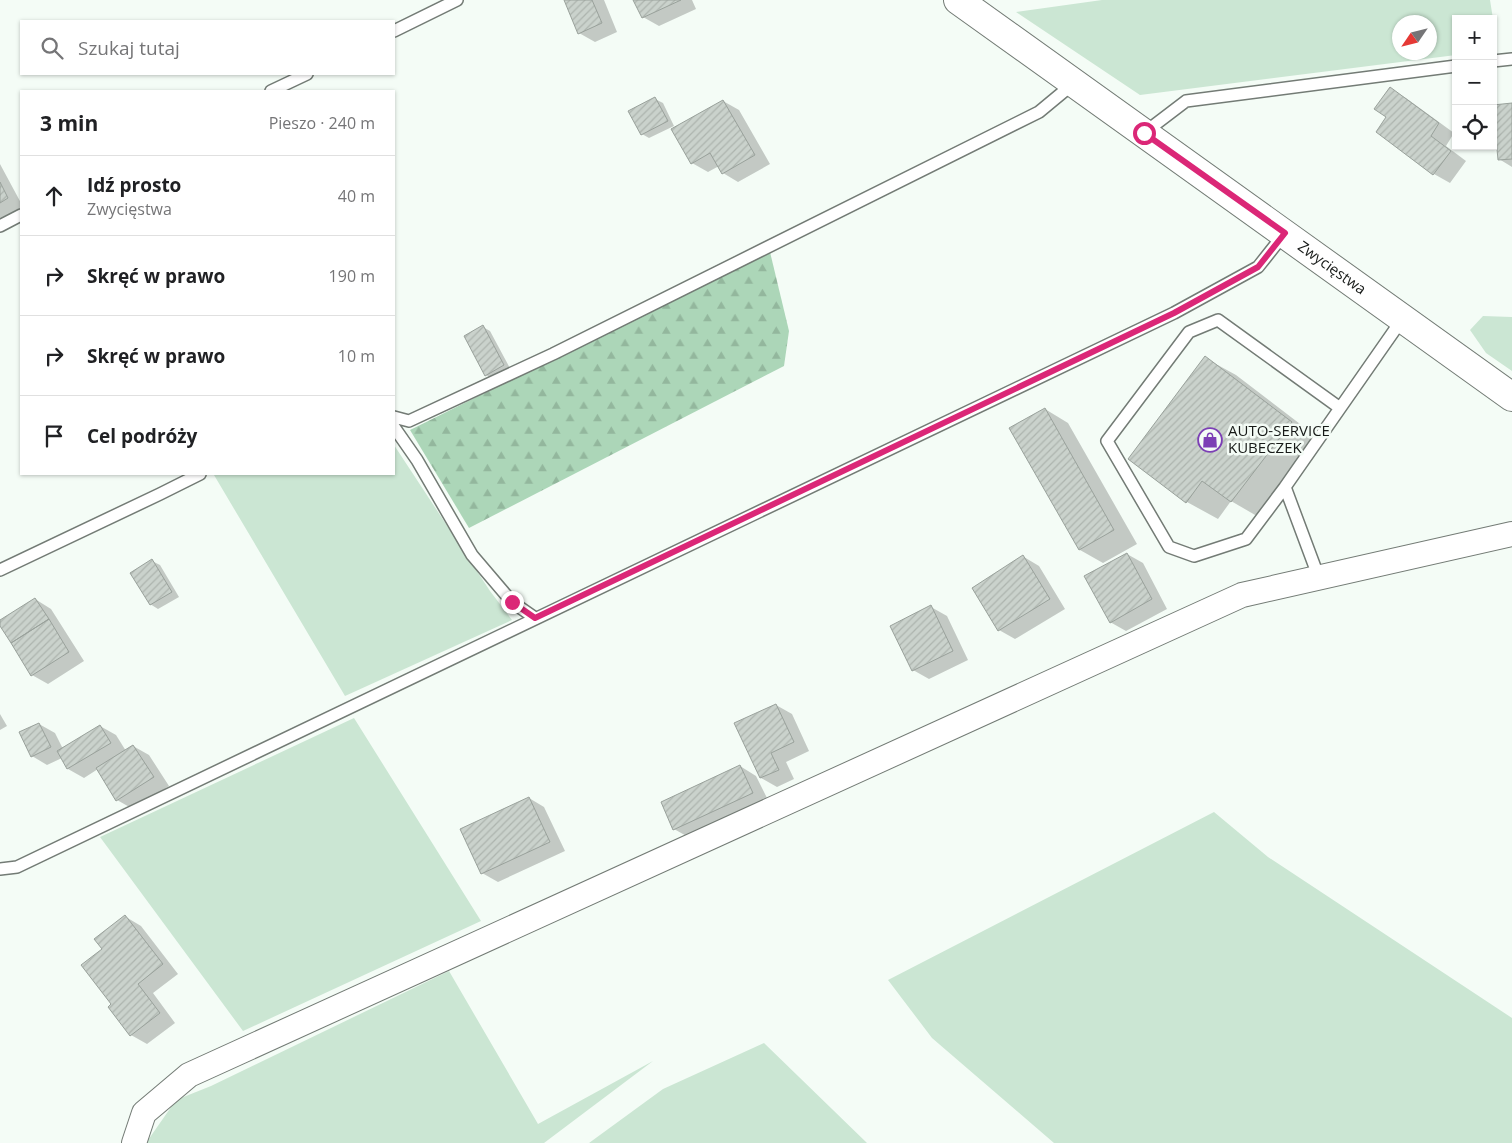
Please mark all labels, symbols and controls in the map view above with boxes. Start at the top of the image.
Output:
north arrow [1392,15,1437,60]
map controls [1452,15,1497,150]
button: + [1452,15,1497,60]
search box [20,20,395,75]
icon: search [38,34,66,62]
text: Szukaj tutaj [78,35,180,61]
button: − [1452,60,1497,105]
button: locate [1452,105,1497,150]
text: 3 min [40,109,98,137]
text: Pieszo · 240 m [269,112,375,134]
route start [1133,122,1156,145]
text: Idź prosto [87,172,181,198]
icon: ahead [40,182,68,210]
text: 40 m [338,185,375,207]
text: Zwycięstwa [87,198,172,220]
street label: Zwycięstwa [1294,236,1371,298]
icon: right [40,262,68,290]
text: Skręć w prawo [87,263,225,289]
text: 190 m [329,265,375,287]
icon: right [40,342,68,370]
text: Skręć w prawo [87,343,225,369]
text: 10 m [338,345,375,367]
place label: AUTO-SERVICE KUBECZEK [1228,420,1330,457]
icon: arrive [40,422,68,450]
text: Cel podróży [87,423,197,449]
shop icon: AUTO-SERVICE KUBECZEK [1197,427,1223,453]
route end [501,591,524,614]

